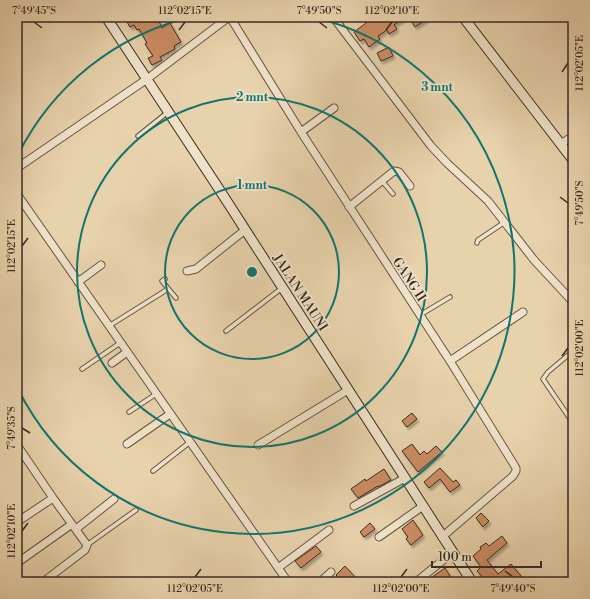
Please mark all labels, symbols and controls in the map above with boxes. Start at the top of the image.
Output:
text: 7°49'45"S [12,5,56,17]
text: 112°02'15"E [158,5,212,17]
text: 7°49'50"S [297,5,342,17]
text: 112°02'10"E [365,5,419,17]
text: 112°02'05"E [574,35,586,91]
text: 3 mnt [421,80,454,95]
text: 2 mnt [236,90,269,105]
text: 1 mnt [237,178,268,193]
text: 7°49'50"S [574,180,586,225]
text: 112°02'15"E [6,219,18,273]
street label: JALAN MAUNI [269,250,331,334]
street label: GANG II [389,254,429,305]
centre of rings [245,265,259,279]
text: 112°02'00"E [574,319,586,377]
text: 7°49'35"S [6,406,18,450]
text: 112°02'10"E [6,504,18,558]
scale bar [432,543,541,569]
text: 100 m [438,550,472,565]
text: 112°02'05"E [167,583,223,595]
text: 112°02'00"E [373,583,430,595]
text: 7°49'40"S [490,583,536,595]

